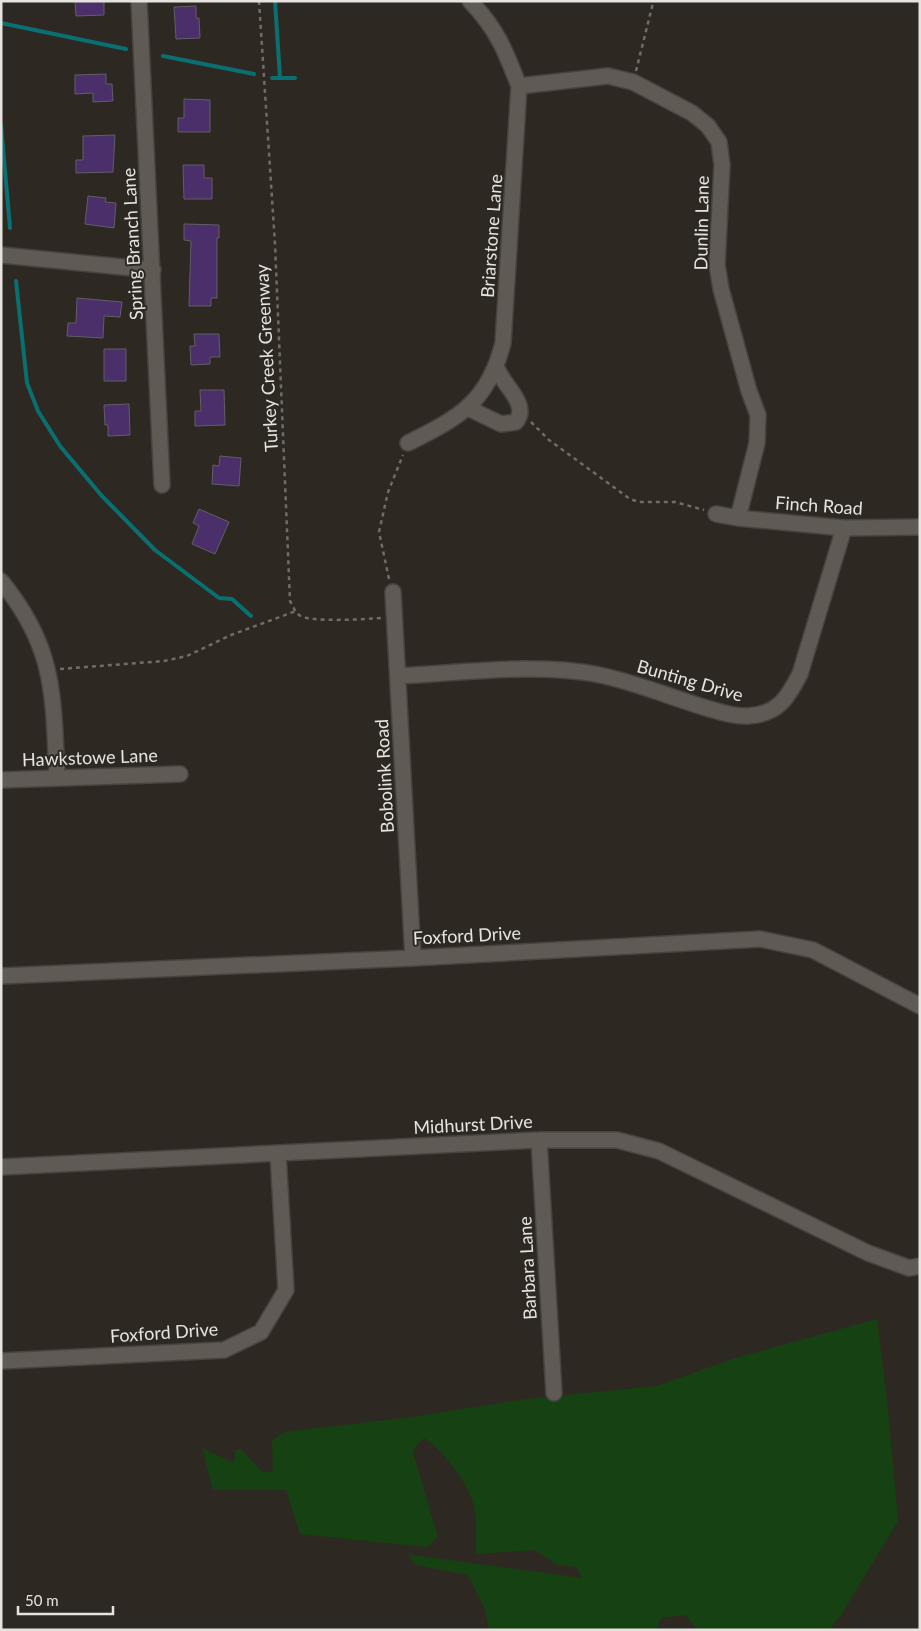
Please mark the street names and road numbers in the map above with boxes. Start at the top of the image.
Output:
street label: Spring Branch Lane [117,167,147,321]
street label: Briarstone Lane [476,173,506,299]
street label: Dunlin Lane [689,176,713,270]
street label: Turkey Creek Greenway [250,263,282,452]
street label: Finch Road [775,491,864,519]
street label: Bunting Drive [635,654,746,706]
street label: Bobolink Road [370,718,398,834]
street label: Hawkstowe Lane [22,744,158,770]
street label: Foxford Drive [412,921,522,949]
street label: Midhurst Drive [413,1110,533,1138]
street label: Barbara Lane [513,1216,541,1320]
street label: Foxford Drive [109,1317,219,1347]

